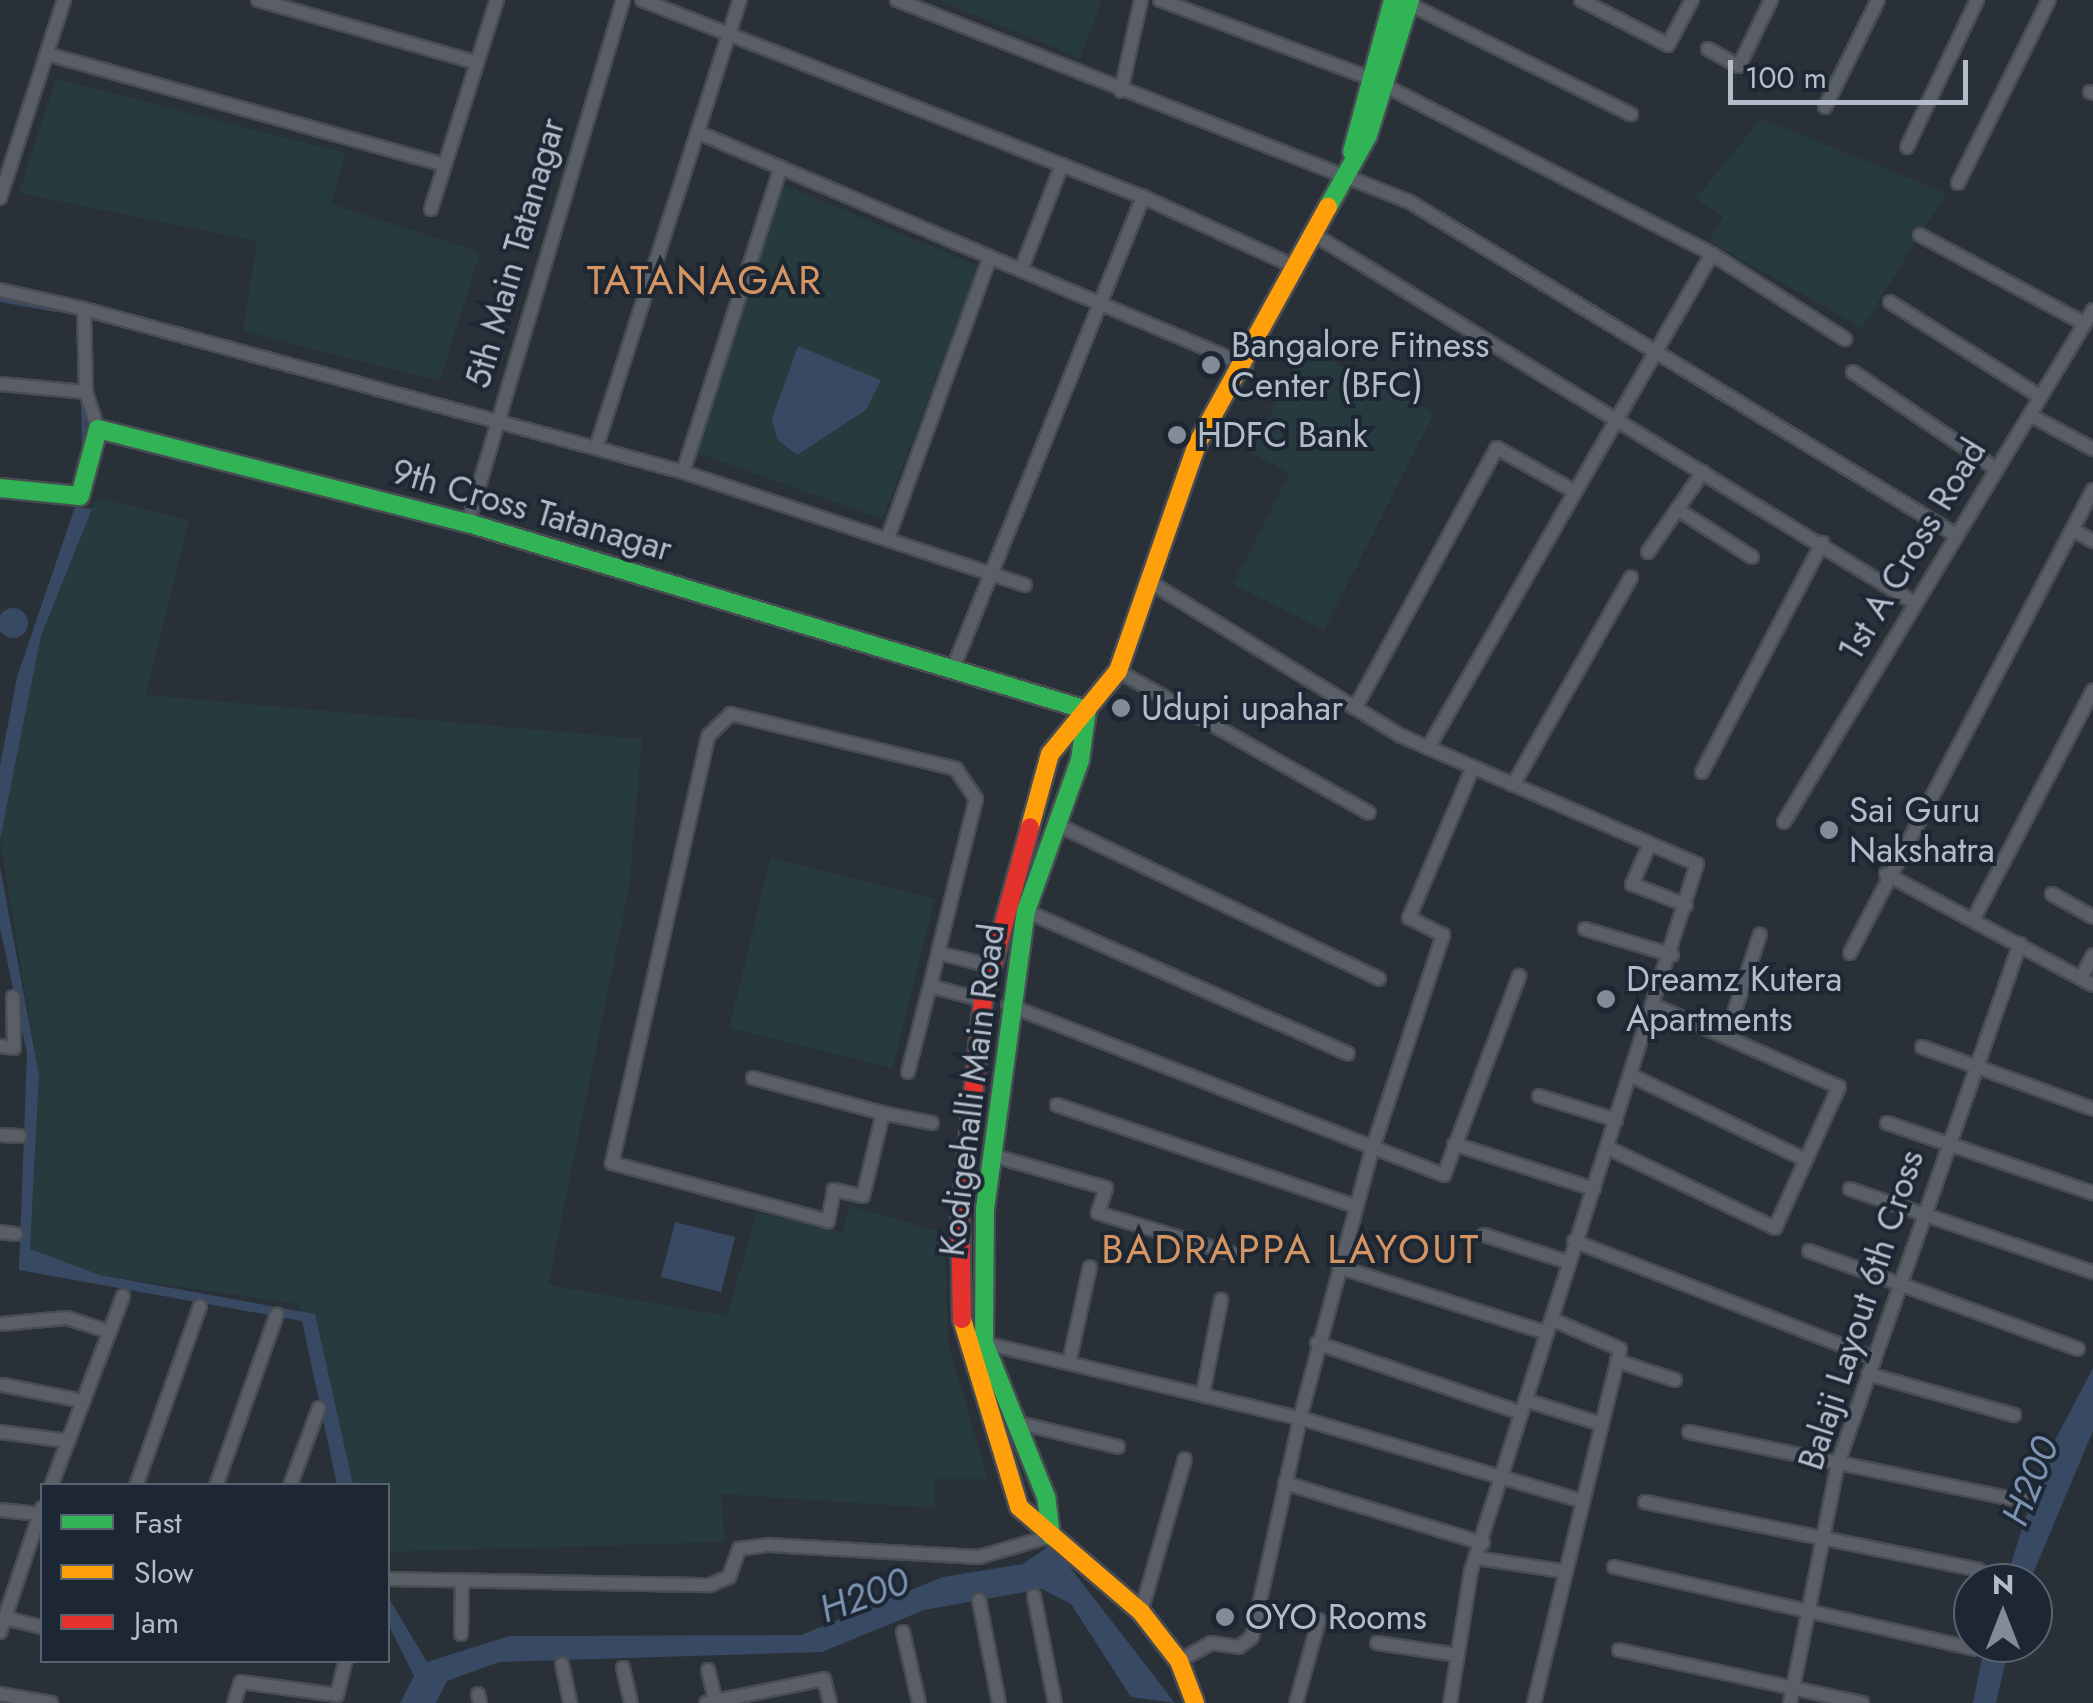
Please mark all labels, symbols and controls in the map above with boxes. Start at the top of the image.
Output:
scale bar [1733,40,1973,102]
text: 100 m [1745,56,1827,99]
street label: 5th Main Tatanagar [456,113,574,393]
district label: TATANAGAR [587,256,823,304]
place label: Bangalore Fitness Center (BFC) [1231,324,1489,406]
marker: Bangalore Fitness Center (BFC) [1200,354,1222,376]
place label: HDFC Bank [1197,414,1368,456]
marker: HDFC Bank [1166,424,1188,446]
street label: 1st A Cross Road [1829,432,1995,668]
street label: 9th Cross Tatanagar [387,450,677,570]
place label: Udupi upahar [1141,687,1343,729]
marker: Udupi upahar [1110,697,1132,719]
place label: Sai Guru Nakshatra [1849,789,1995,871]
marker: Sai Guru Nakshatra [1818,819,1840,841]
street label: Kodigehalli Main Road [931,921,1013,1259]
place label: Dreamz Kutera Apartments [1626,958,1842,1040]
marker: Dreamz Kutera Apartments [1595,988,1617,1010]
street label: Balaji Layout 6th Cross [1790,1145,1932,1475]
district label: BADRAPPA LAYOUT [1101,1225,1481,1273]
water label: H200 [1992,1430,2068,1532]
legend [40,1483,390,1663]
text: Fast [134,1501,182,1544]
text: Slow [134,1551,194,1594]
water label: H200 [813,1558,915,1632]
north arrow [1953,1563,2053,1663]
text: N [1992,1564,2014,1605]
place label: OYO Rooms [1245,1596,1427,1638]
text: Jam [134,1601,179,1644]
marker: OYO Rooms [1214,1606,1236,1628]

